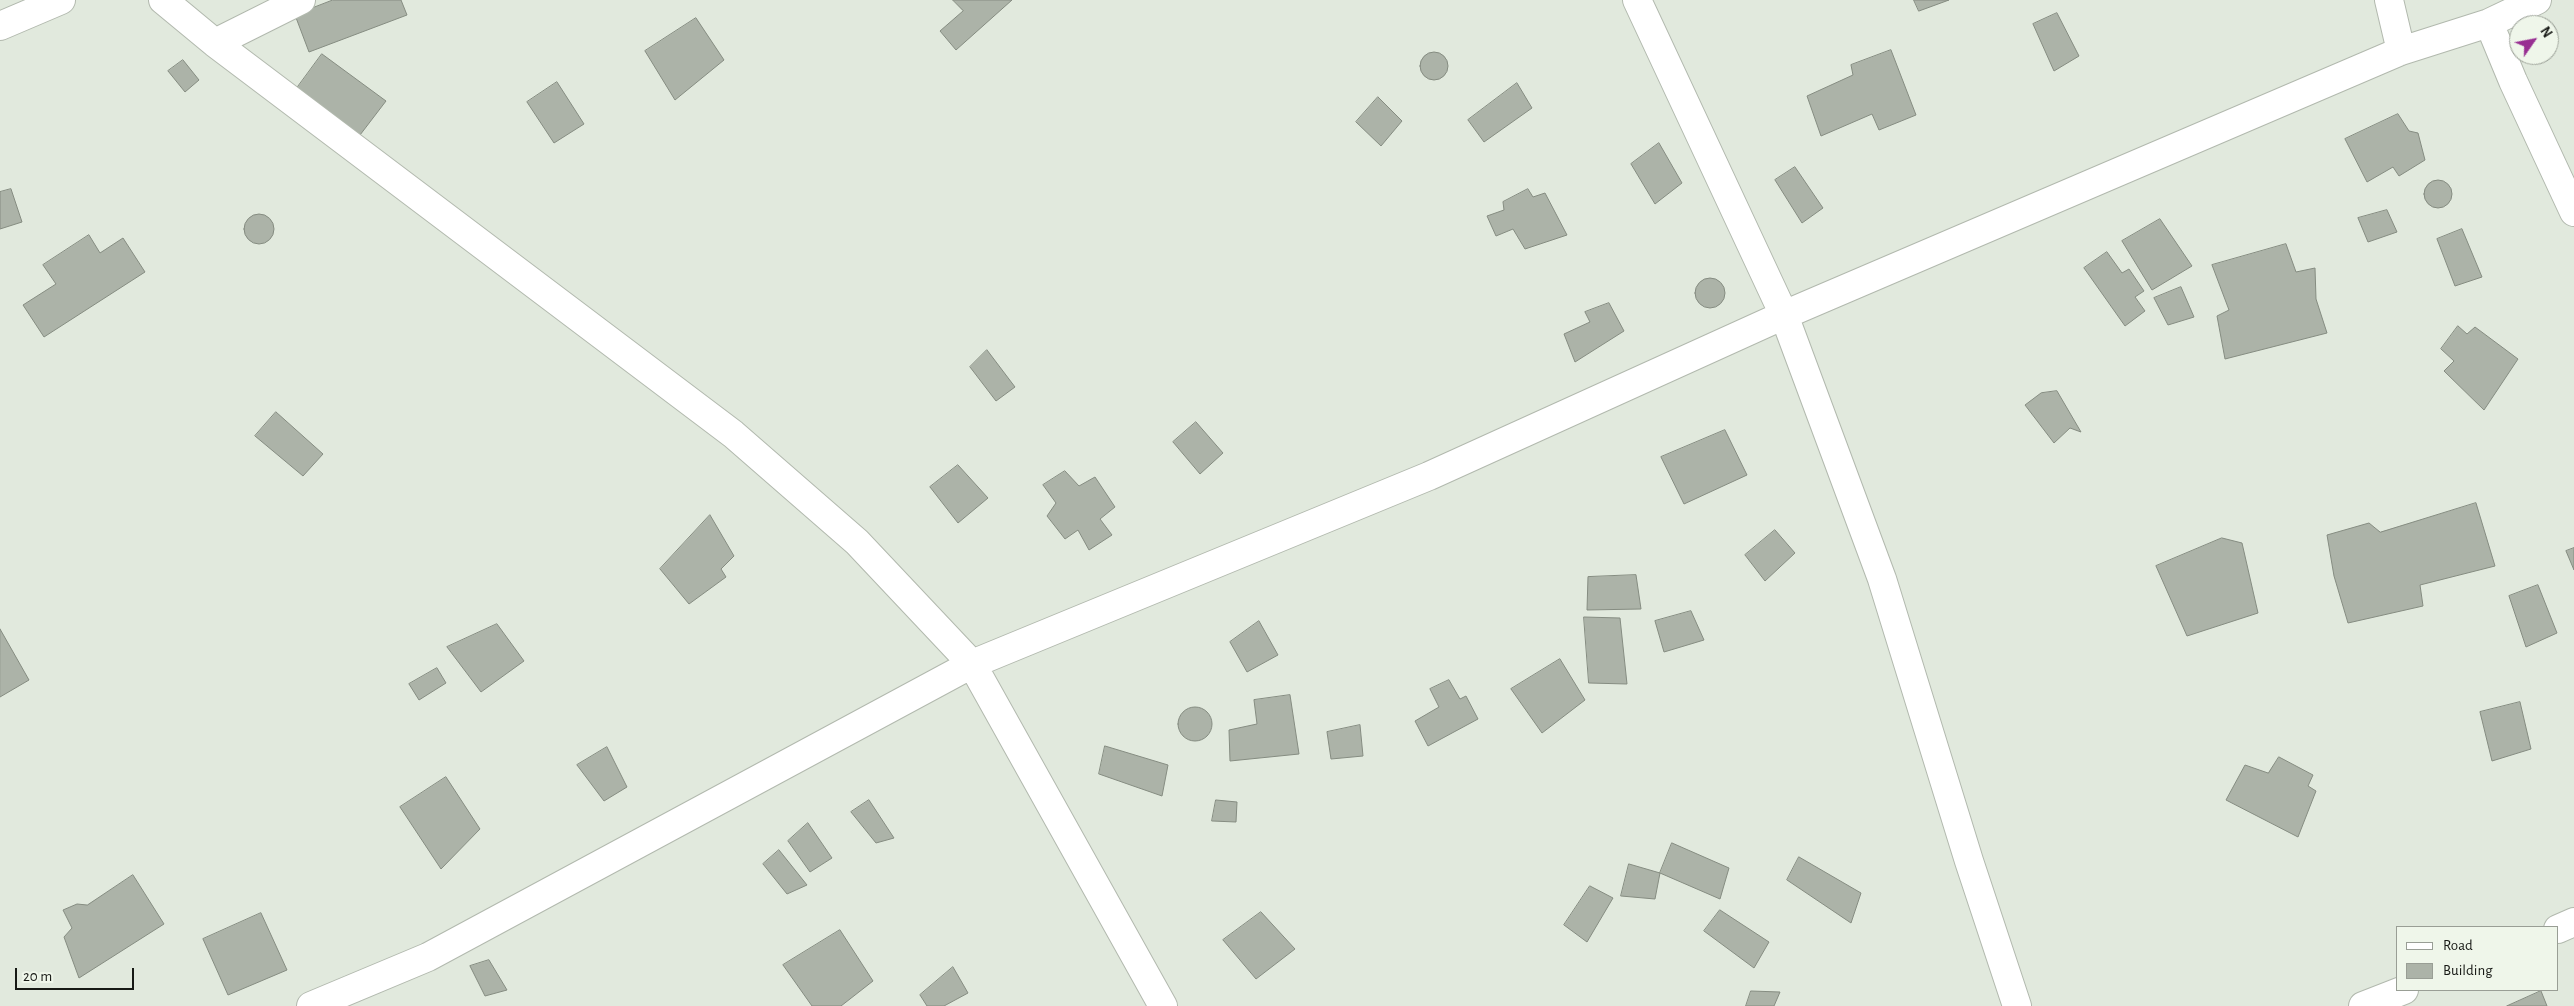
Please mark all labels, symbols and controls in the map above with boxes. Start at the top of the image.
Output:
north arrow [2509,15,2559,65]
text: N [2537,24,2554,40]
legend [2396,926,2559,991]
text: Road [2443,938,2473,953]
scale bar [18,958,136,990]
text: Building [2443,963,2493,978]
text: 20 m [23,969,52,984]

